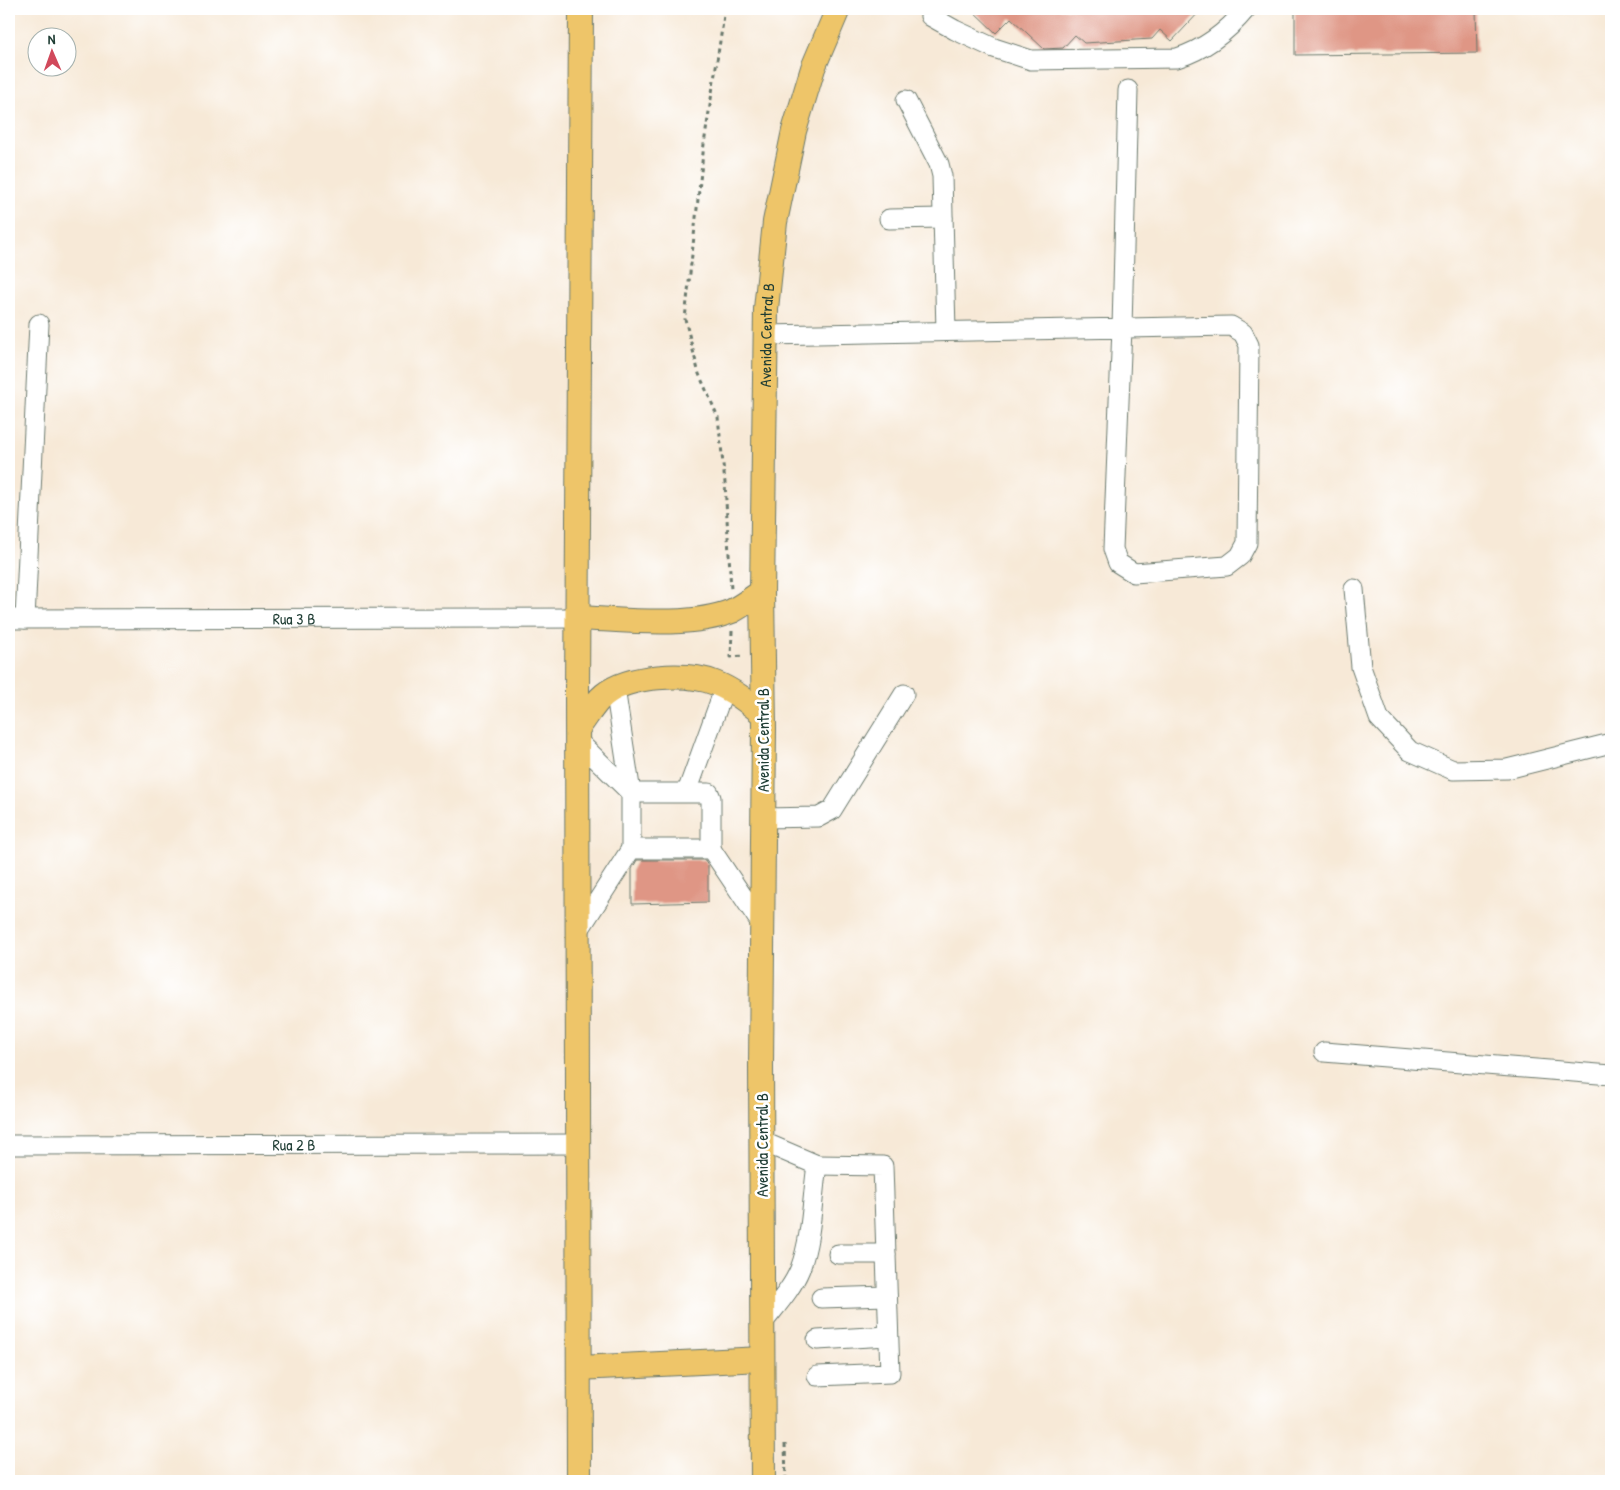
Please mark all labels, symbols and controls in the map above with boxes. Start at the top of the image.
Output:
north arrow [28,28,78,78]
text: N [47,29,56,48]
street label: Avenida Central B [754,282,780,387]
street label: Rua 3 B [273,607,315,630]
street label: Avenida Central B [752,688,774,792]
street label: Avenida Central B [751,1093,773,1197]
street label: Rua 2 B [273,1133,315,1156]

